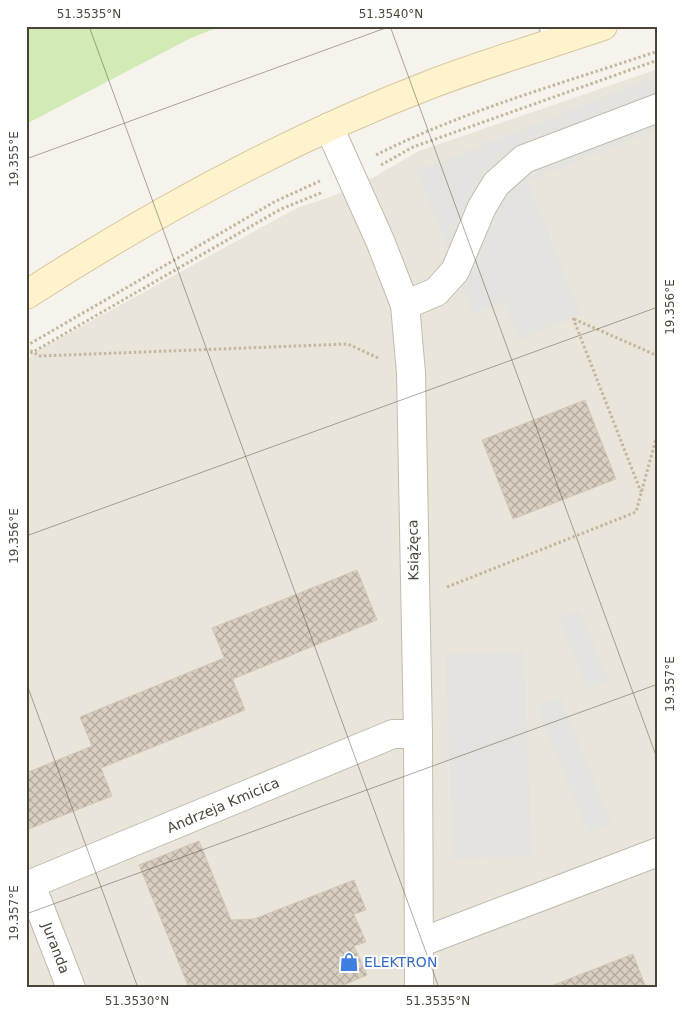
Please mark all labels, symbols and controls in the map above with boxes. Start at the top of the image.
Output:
text: 51.3535°N [57,7,121,21]
text: 51.3540°N [359,7,423,21]
text: 19.355°E [7,131,21,187]
text: 19.356°E [663,279,677,335]
text: 19.356°E [7,508,21,564]
street label: Książęca [404,519,422,581]
text: 19.357°E [663,656,677,712]
street label: Andrzeja Kmicica [164,774,282,836]
text: 19.357°E [7,885,21,941]
street label: Juranda [39,919,73,976]
shop icon: ELEKTRON [338,951,360,973]
place label: ELEKTRON [364,954,437,970]
text: 51.3530°N [105,994,169,1008]
text: 51.3535°N [406,994,470,1008]

